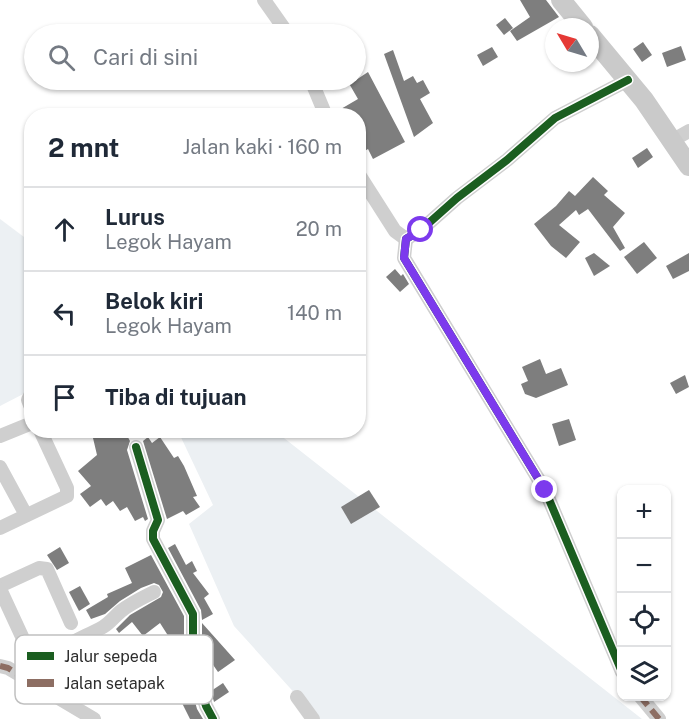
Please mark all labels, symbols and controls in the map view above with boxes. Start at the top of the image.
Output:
north arrow [545,18,599,72]
search box [24,24,366,90]
icon: search [45,41,78,74]
text: Cari di sini [93,44,198,70]
text: 2 mnt [48,132,119,163]
text: Jalan kaki · 160 m [183,135,342,159]
text: Lurus [105,204,165,230]
icon: ahead [48,213,81,246]
route start [407,216,433,242]
text: 20 m [296,217,342,241]
text: Legok Hayam [105,230,232,254]
text: Belok kiri [105,288,203,314]
icon: left [48,297,81,330]
text: 140 m [287,301,342,325]
text: Legok Hayam [105,314,232,338]
icon: arrive [48,381,81,414]
text: Tiba di tujuan [105,384,246,410]
route end [531,476,557,502]
map controls [617,485,671,701]
button: + [617,485,671,539]
button: − [617,539,671,593]
button: locate [617,593,671,647]
legend [15,635,213,704]
text: Jalur sepeda [64,647,157,666]
button: layers [617,647,671,701]
text: Jalan setapak [64,674,165,693]

